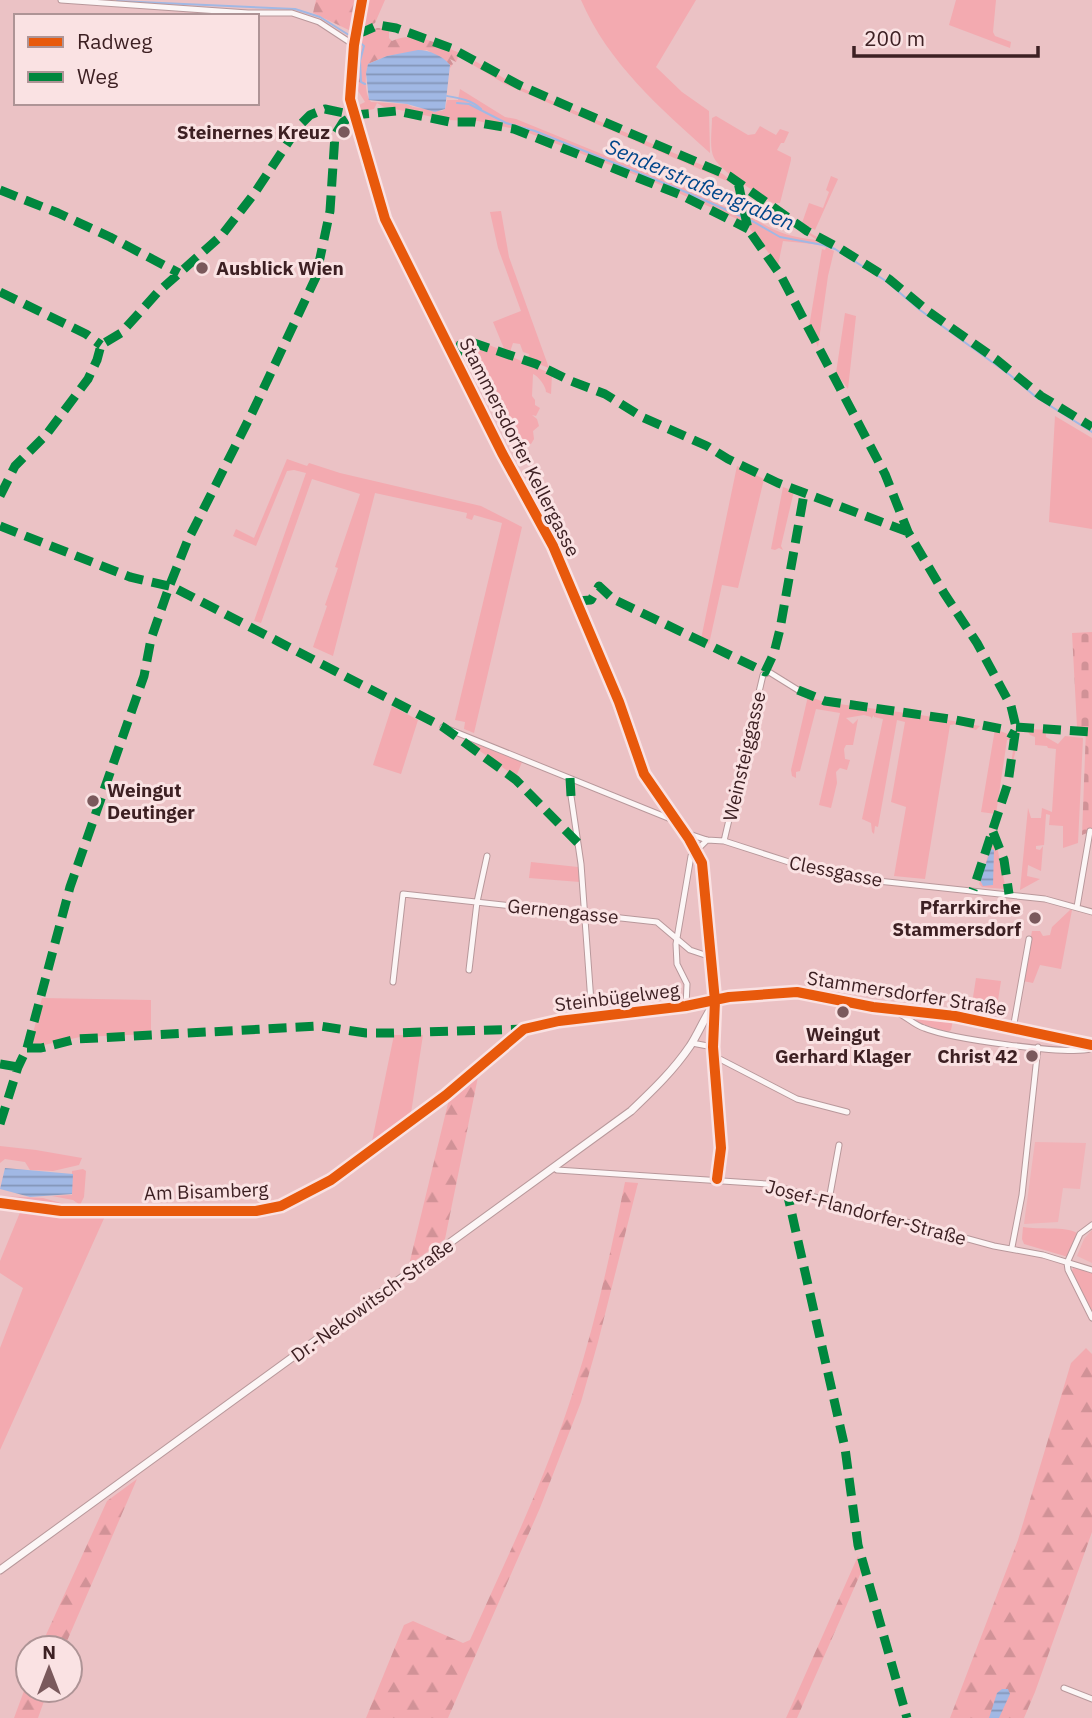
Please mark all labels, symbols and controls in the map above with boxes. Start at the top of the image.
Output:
legend [14,14,259,105]
scale bar [854,14,1038,58]
text: 200 m [864,24,925,52]
text: Radweg [77,27,152,55]
text: Weg [77,62,118,90]
place label: Steinernes Kreuz [177,120,330,144]
marker: Steinernes Kreuz [336,124,352,140]
water label: Senderstraßengraben [602,132,799,236]
place label: Ausblick Wien [216,256,344,280]
marker: Ausblick Wien [194,260,210,276]
street label: Stammersdorfer Kellergasse [454,334,586,560]
street label: Weinsteiggasse [717,689,771,823]
place label: Weingut Deutinger [107,778,195,824]
marker: Weingut Deutinger [85,793,101,809]
street label: Clessgasse [787,850,885,892]
street label: Gernengasse [506,893,620,929]
place label: Pfarrkirche Stammersdorf [892,895,1021,941]
marker: Pfarrkirche Stammersdorf [1027,910,1043,926]
street label: Stammersdorfer Straße [806,965,1008,1021]
street label: Steinbügelweg [553,977,681,1017]
marker: Weingut Gerhard Klager [835,1004,851,1020]
place label: Weingut Gerhard Klager [775,1022,911,1068]
place label: Christ 42 [937,1044,1018,1068]
marker: Christ 42 [1024,1048,1040,1064]
street label: Josef-Flandorfer-Straße [763,1174,969,1250]
street label: Am Bisamberg [143,1177,269,1205]
street label: Dr.-Nekowitsch-Straße [286,1233,458,1367]
north arrow [14,1634,84,1704]
text: N [42,1640,56,1664]

